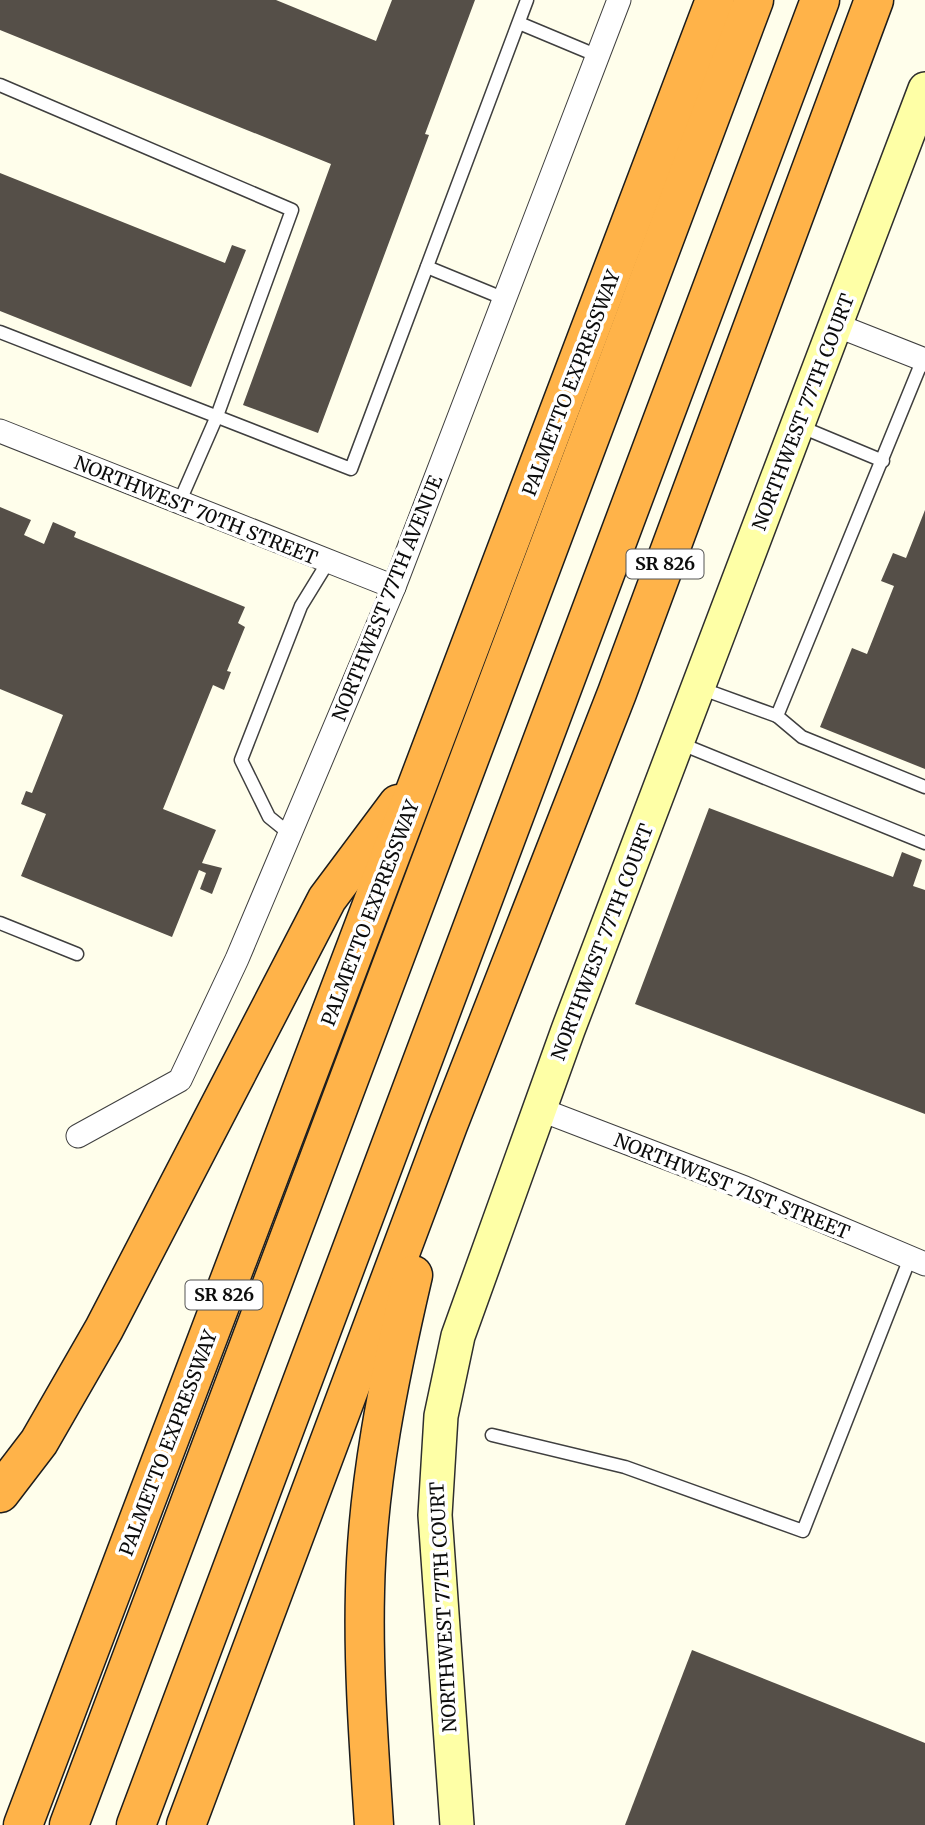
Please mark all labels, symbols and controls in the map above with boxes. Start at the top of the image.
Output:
street label: PALMETTO EXPRESSWAY [517,266,625,499]
street label: NORTHWEST 77TH COURT [747,290,859,534]
street label: NORTHWEST 70TH STREET [71,450,321,570]
street label: NORTHWEST 77TH AVENUE [327,472,447,724]
road number: SR 826 [626,550,704,578]
street label: PALMETTO EXPRESSWAY [316,796,424,1029]
street label: NORTHWEST 77TH COURT [546,820,658,1064]
street label: NORTHWEST 71ST STREET [611,1128,853,1244]
road number: SR 826 [186,1280,262,1310]
street label: PALMETTO EXPRESSWAY [114,1326,222,1559]
street label: NORTHWEST 77TH COURT [424,1481,462,1733]

